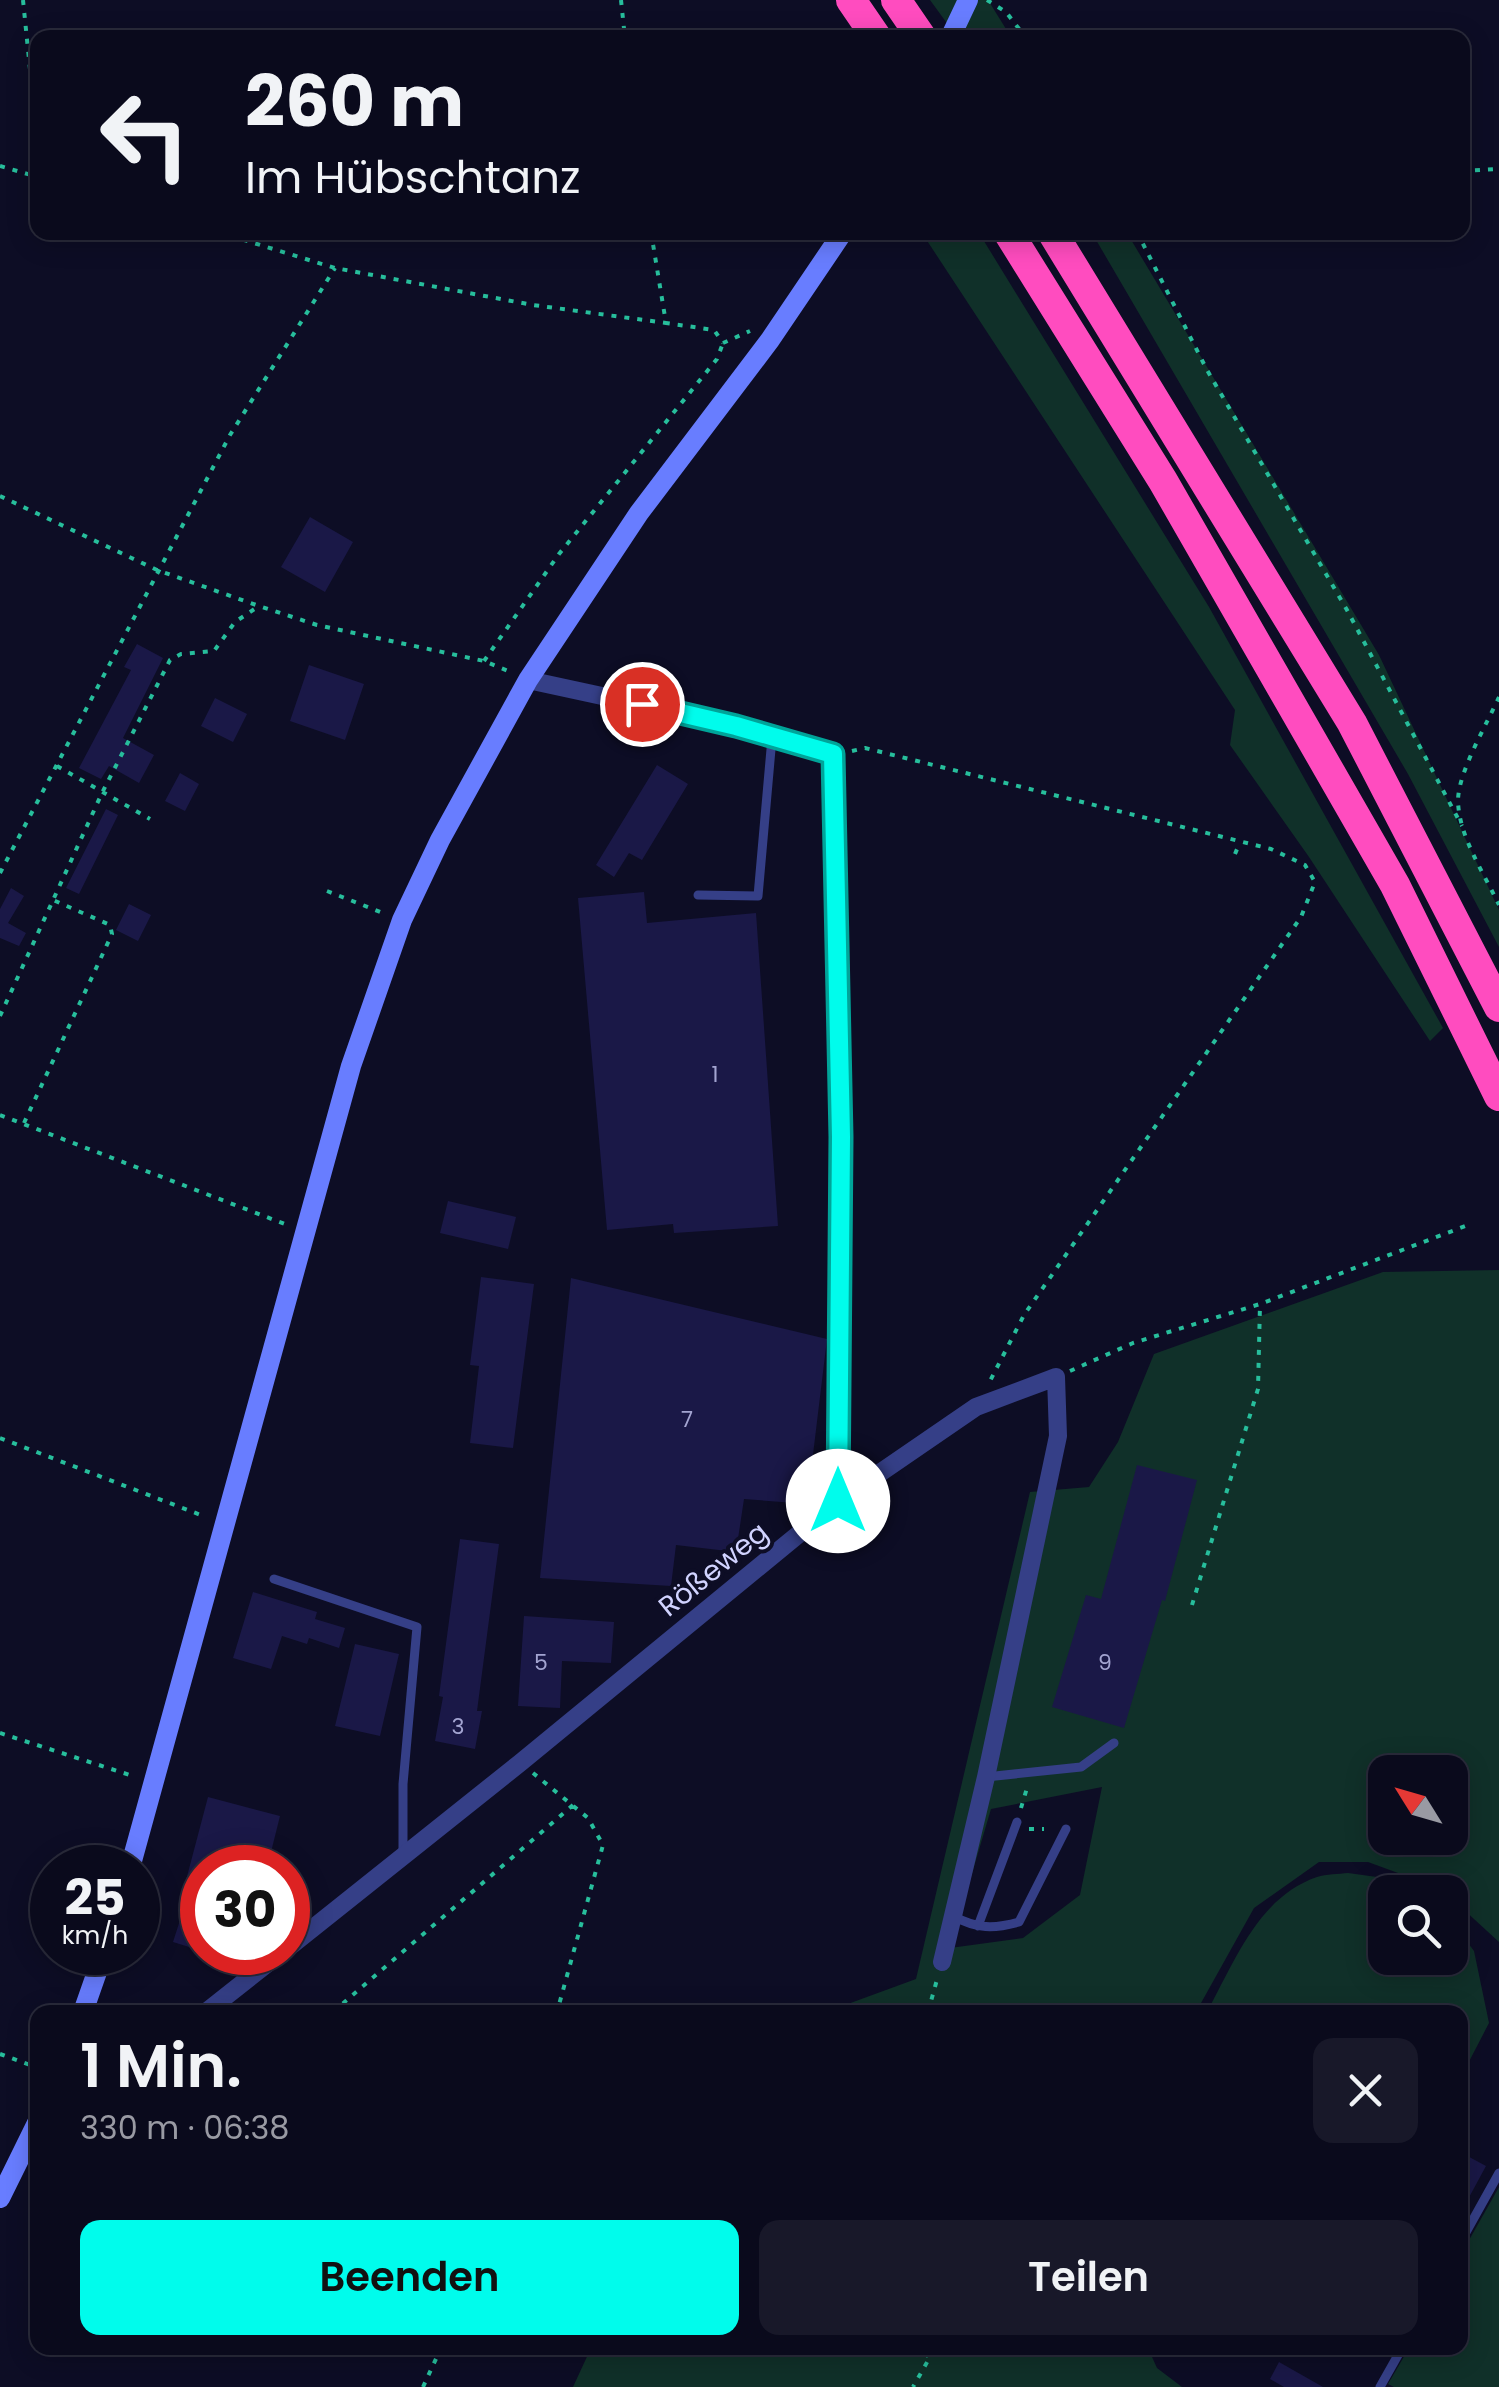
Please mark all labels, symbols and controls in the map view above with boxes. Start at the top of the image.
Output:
text: 260 m [245,52,464,151]
icon: left [80,70,210,200]
text: Im Hübschtanz [245,146,580,209]
pin [600,662,685,747]
icon: arrive [615,677,670,732]
house number: 1 [711,1059,719,1090]
house number: 7 [681,1404,693,1435]
position arrow [786,1449,890,1553]
street label: Rößeweg [650,1513,776,1626]
house number: 5 [534,1647,548,1678]
house number: 9 [1098,1647,1112,1678]
house number: 3 [452,1711,464,1742]
north arrow [1368,1755,1468,1855]
map controls [1368,1755,1468,1975]
speed limit sign: 30 [180,1845,310,1975]
text: 25 [64,1862,126,1933]
button: search [1368,1875,1468,1975]
text: km/h [62,1918,128,1953]
text: 1 Min. [80,2024,242,2108]
button: close [1313,2038,1418,2143]
text: 330 m · 06:38 [80,2105,289,2150]
button: Beenden [80,2220,739,2335]
button: Teilen [759,2220,1418,2335]

